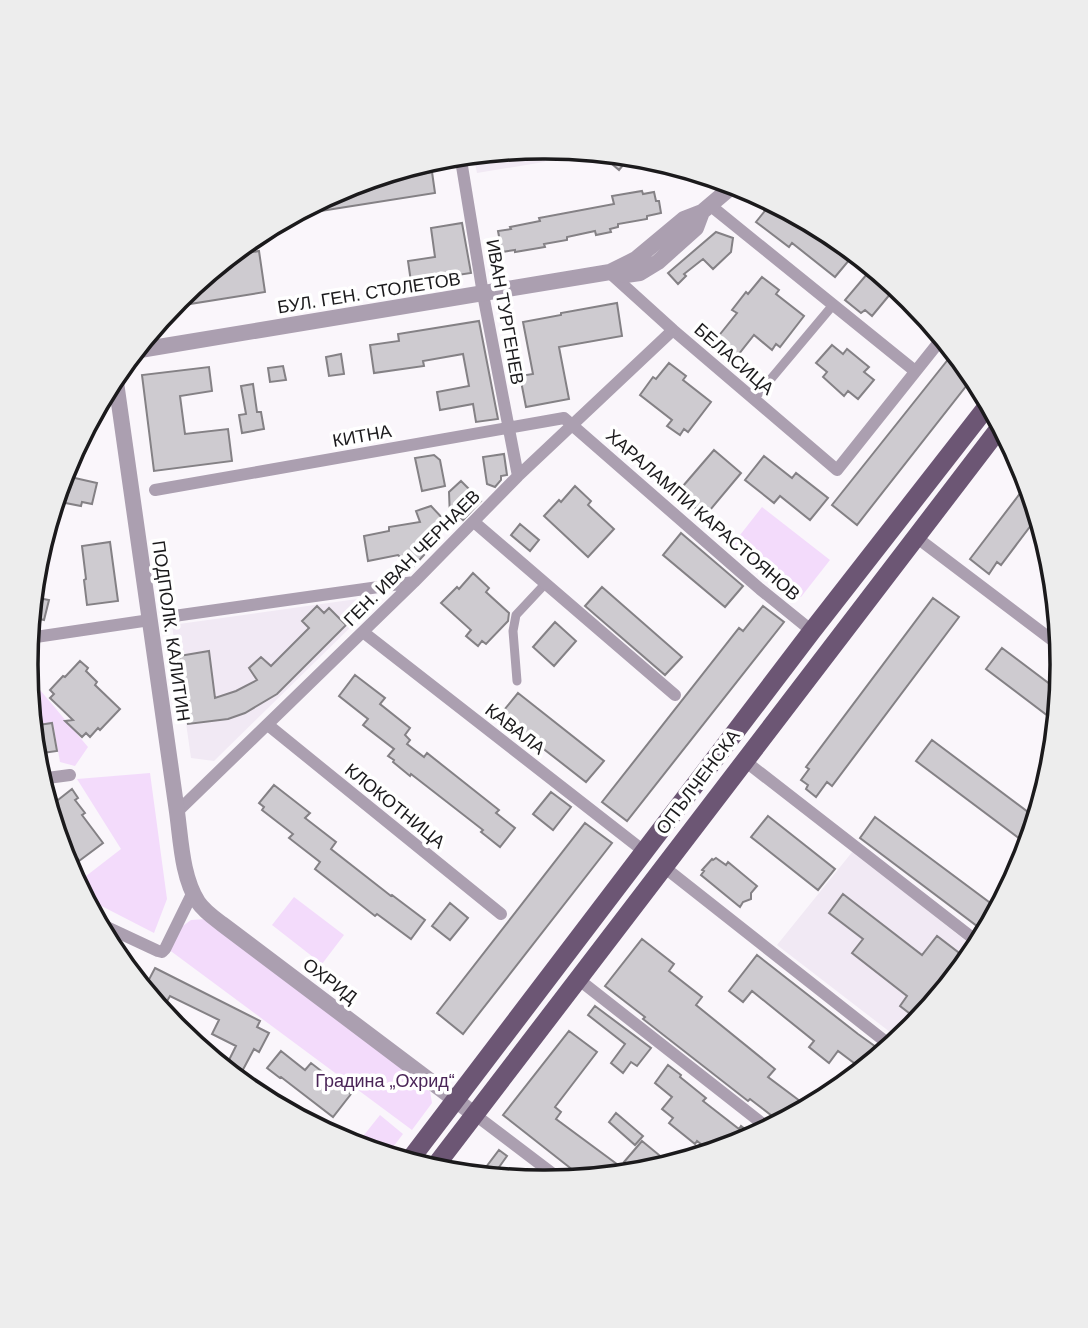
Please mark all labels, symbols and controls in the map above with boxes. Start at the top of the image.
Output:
street label: ИВАН ТУРГЕНЕВ [482,238,528,386]
street label: БУЛ. ГЕН. СТОЛЕТОВ [276,269,462,317]
street label: БЕЛАСИЦА [690,319,778,399]
street label: КИТНА [331,421,393,451]
street label: ХАРАЛАМПИ КАРАСТОЯНОВ [602,425,804,605]
street label: ГЕН. ИВАН ЧЕРНАЕВ [340,486,484,630]
street label: ПОДПОЛК. КАЛИТИН [148,539,194,723]
street label: КАВАЛА [481,700,549,758]
street label: ОПЪЛЧЕНСКА [652,726,744,838]
street label: КЛОКОТНИЦА [341,760,449,852]
street label: ОХРИД [299,954,361,1008]
park label: Градина „Охрид“ [315,1071,455,1091]

